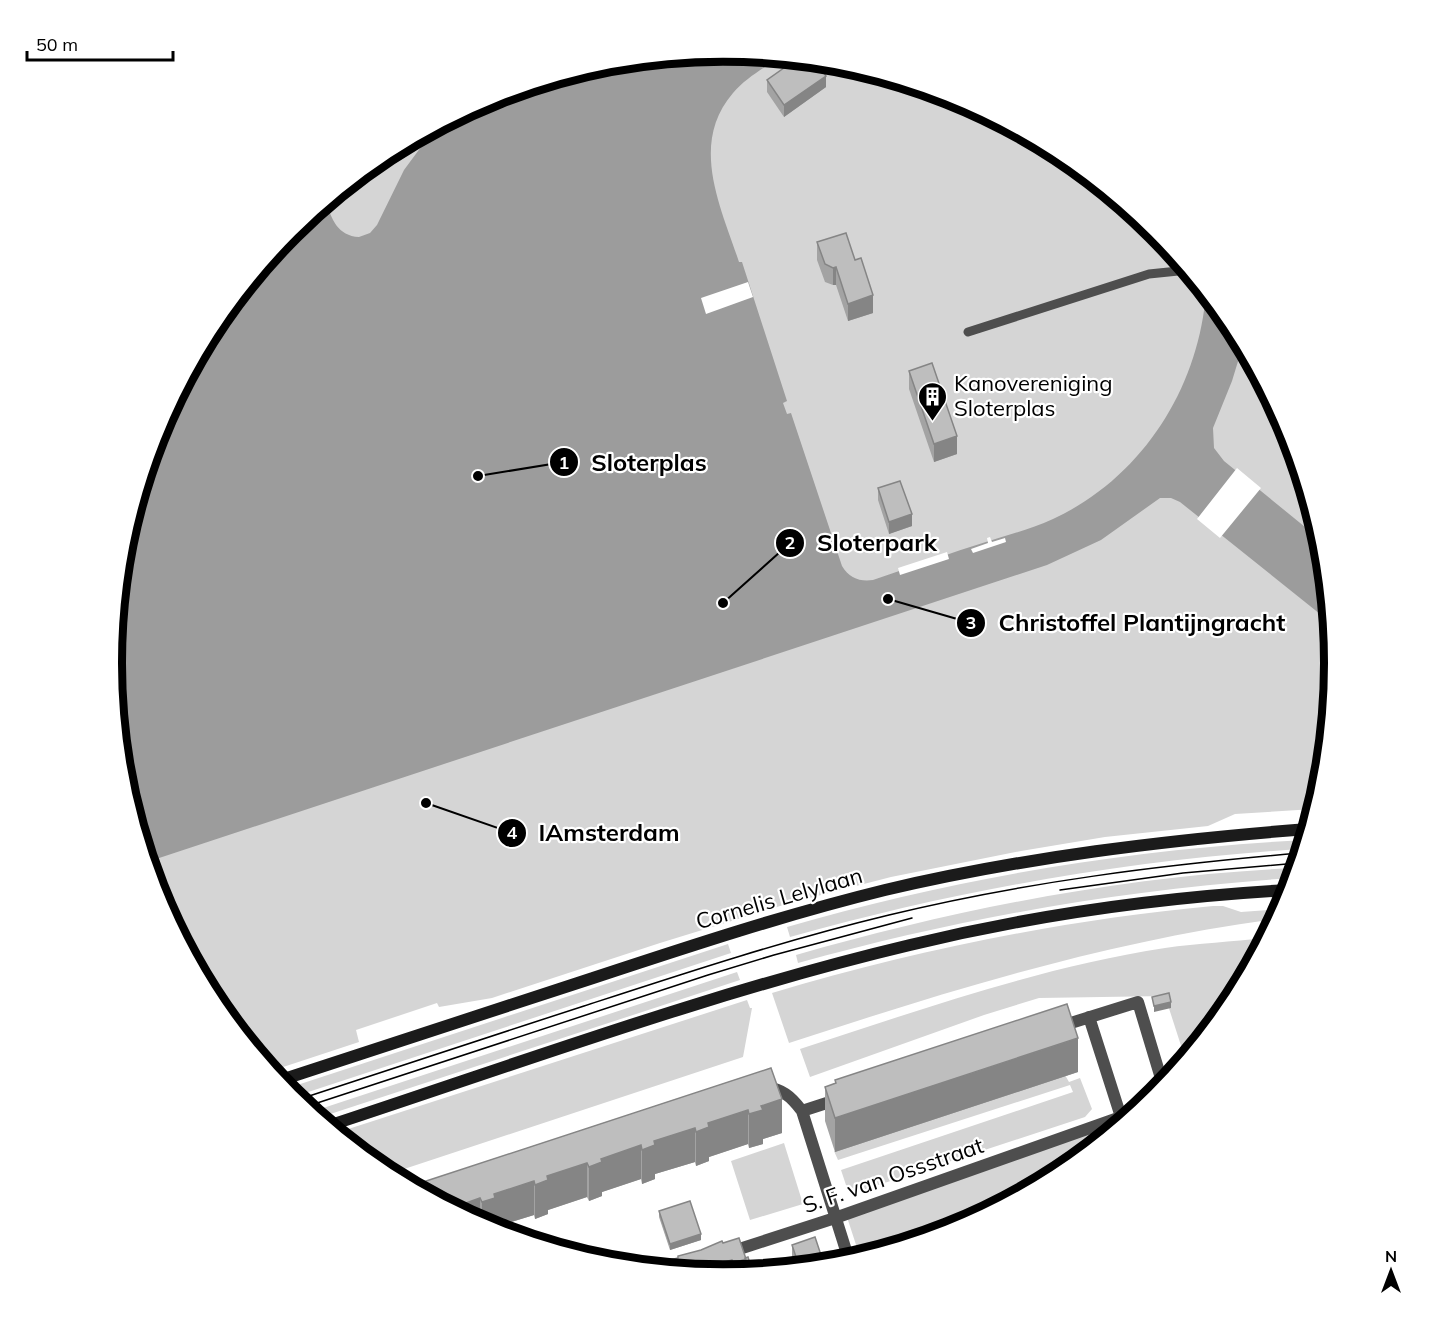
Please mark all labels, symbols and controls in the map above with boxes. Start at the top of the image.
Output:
scale bar [27,24,172,62]
text: 50 m [36,33,78,56]
place label: Kanovereniging Sloterplas [954,369,1113,422]
building icon: Kanovereniging Sloterplas [917,380,949,422]
callout: Sloterplas [549,441,718,483]
text: Sloterplas [591,447,707,477]
text: 1 [559,451,569,474]
callout: Sloterpark [775,522,949,564]
text: Sloterpark [817,527,938,557]
text: 2 [785,531,795,554]
callout: Christoffel Plantijngracht [956,602,1297,644]
text: Christoffel Plantijngracht [999,607,1285,637]
text: 3 [966,611,976,634]
callout: IAmsterdam [497,812,692,854]
text: IAmsterdam [539,817,680,847]
text: 4 [507,821,518,844]
street label: Cornelis Lelylaan [692,861,866,935]
street label: S. F. van Ossstraat [799,1131,987,1219]
north arrow [1361,1241,1421,1301]
text: N [1385,1246,1397,1266]

